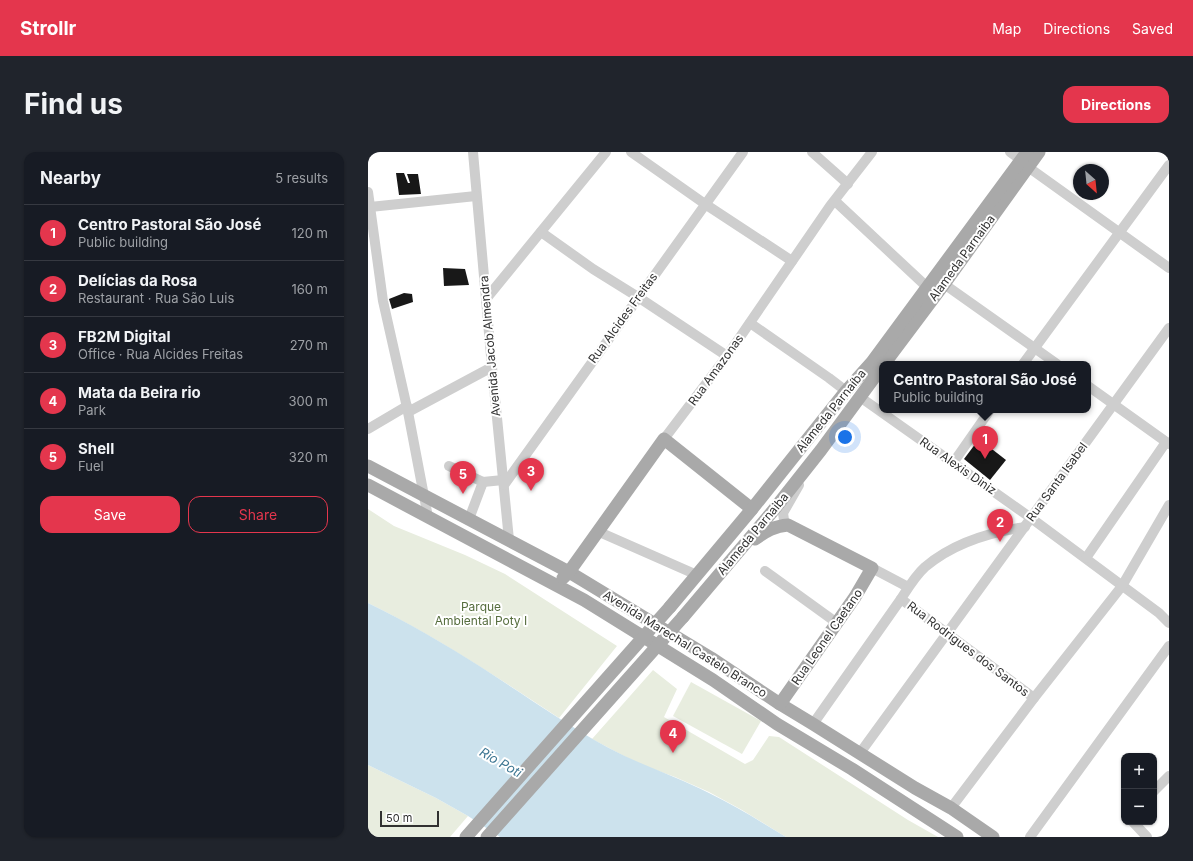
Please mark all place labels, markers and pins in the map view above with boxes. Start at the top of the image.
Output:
pin: 1 [972,426,998,459]
pin: 3 [518,458,544,491]
pin: 5 [450,461,476,494]
pin: 2 [987,509,1013,542]
pin: 4 [660,720,686,753]

